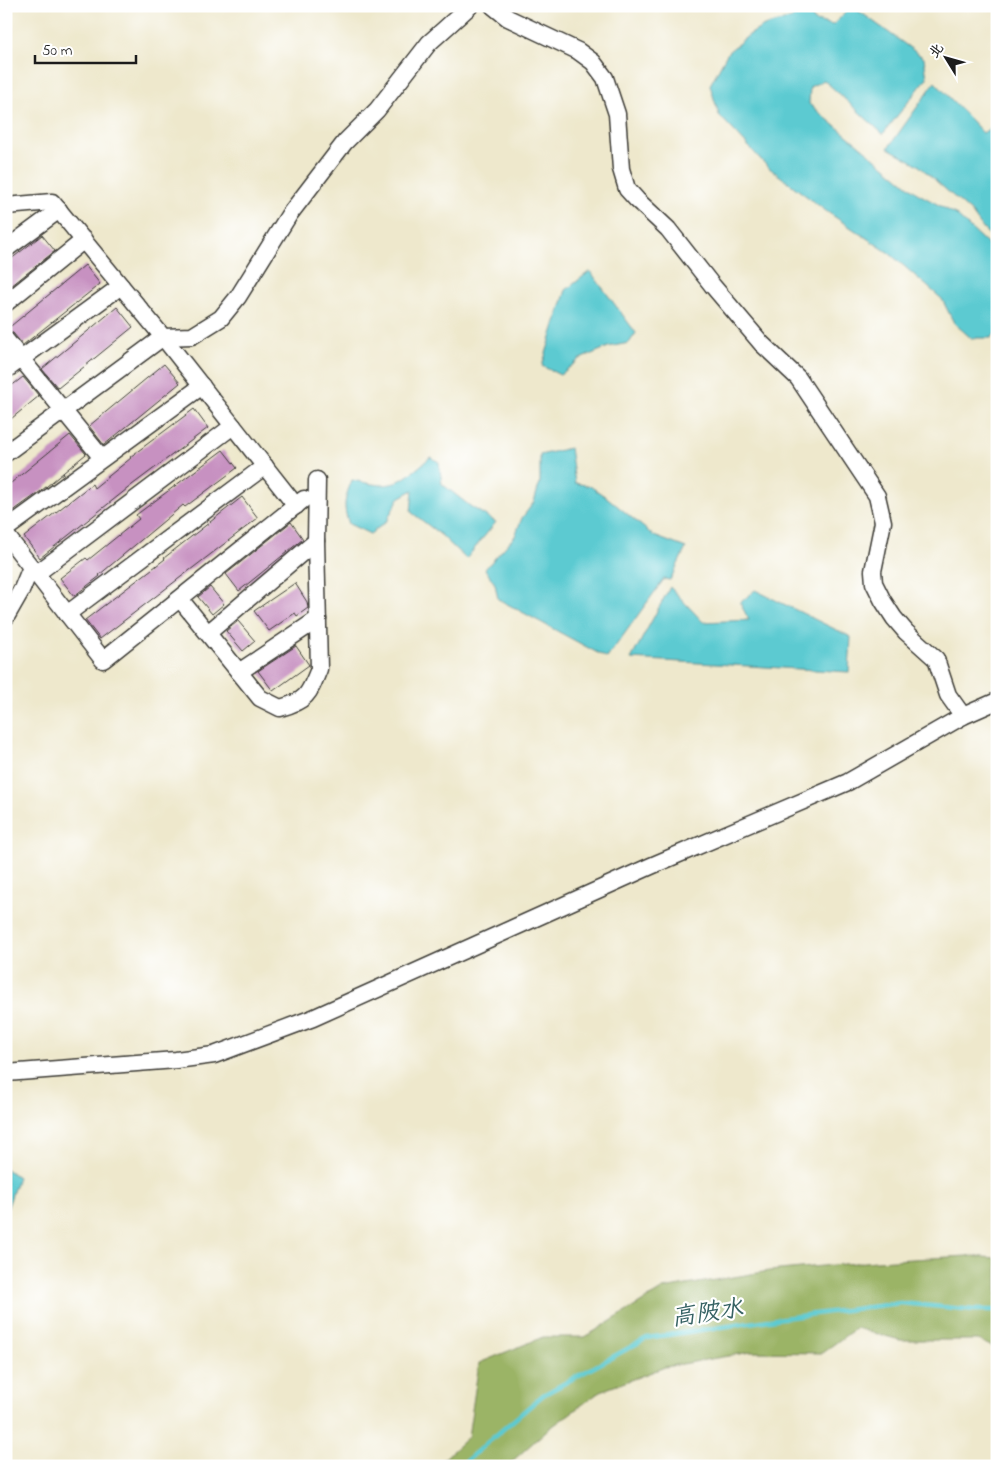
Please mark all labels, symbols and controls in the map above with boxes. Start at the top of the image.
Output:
scale bar [35,32,136,64]
north arrow [920,32,970,82]
text: 北 [924,39,949,63]
text: 50 m [42,40,73,62]
water label: 高陂水 [669,1292,746,1337]

